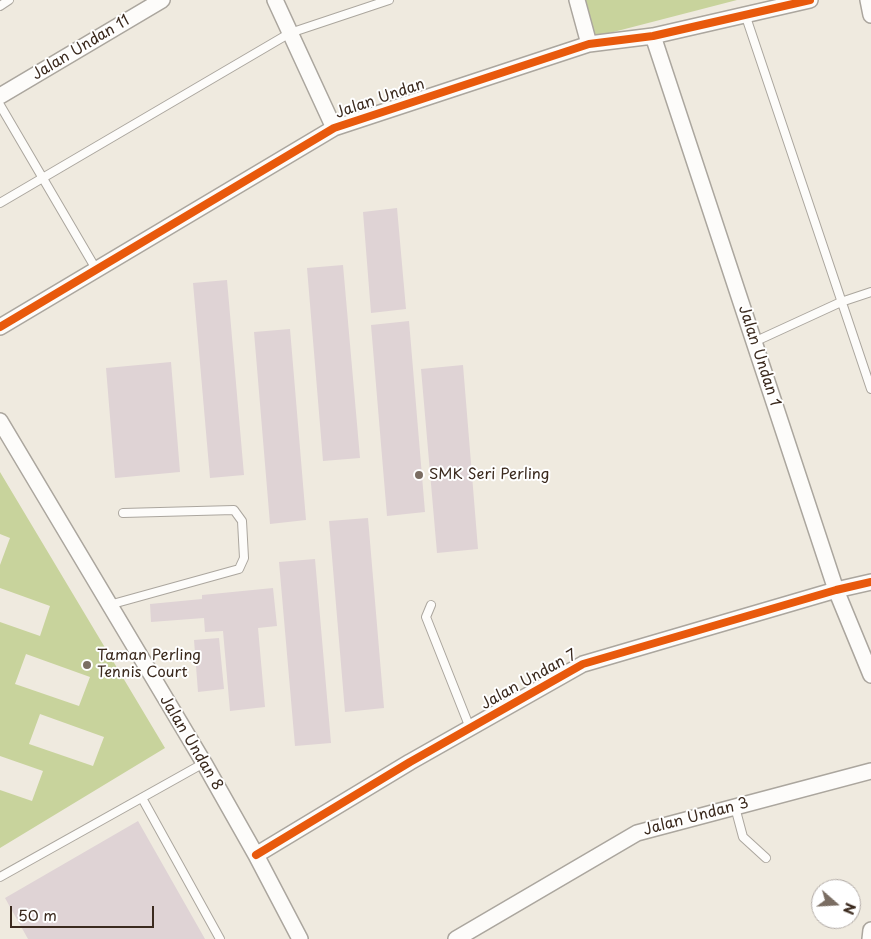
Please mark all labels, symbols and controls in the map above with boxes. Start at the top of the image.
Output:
street label: Jalan Undan 11 [29,12,133,84]
street label: Jalan Undan [333,75,427,123]
street label: Jalan Undan 1 [734,303,784,409]
place label: SMK Seri Perling [429,466,549,484]
marker: SMK Seri Perling [413,469,425,481]
street label: Jalan Undan 7 [478,646,580,714]
place label: Taman Perling Tennis Court [97,647,201,682]
marker: Taman Perling Tennis Court [81,659,93,671]
street label: Jalan Undan 8 [156,692,226,794]
street label: Jalan Undan 3 [641,794,751,840]
north arrow [811,879,861,929]
scale bar [12,896,156,928]
text: N [838,900,861,917]
text: 50 m [18,903,57,926]

